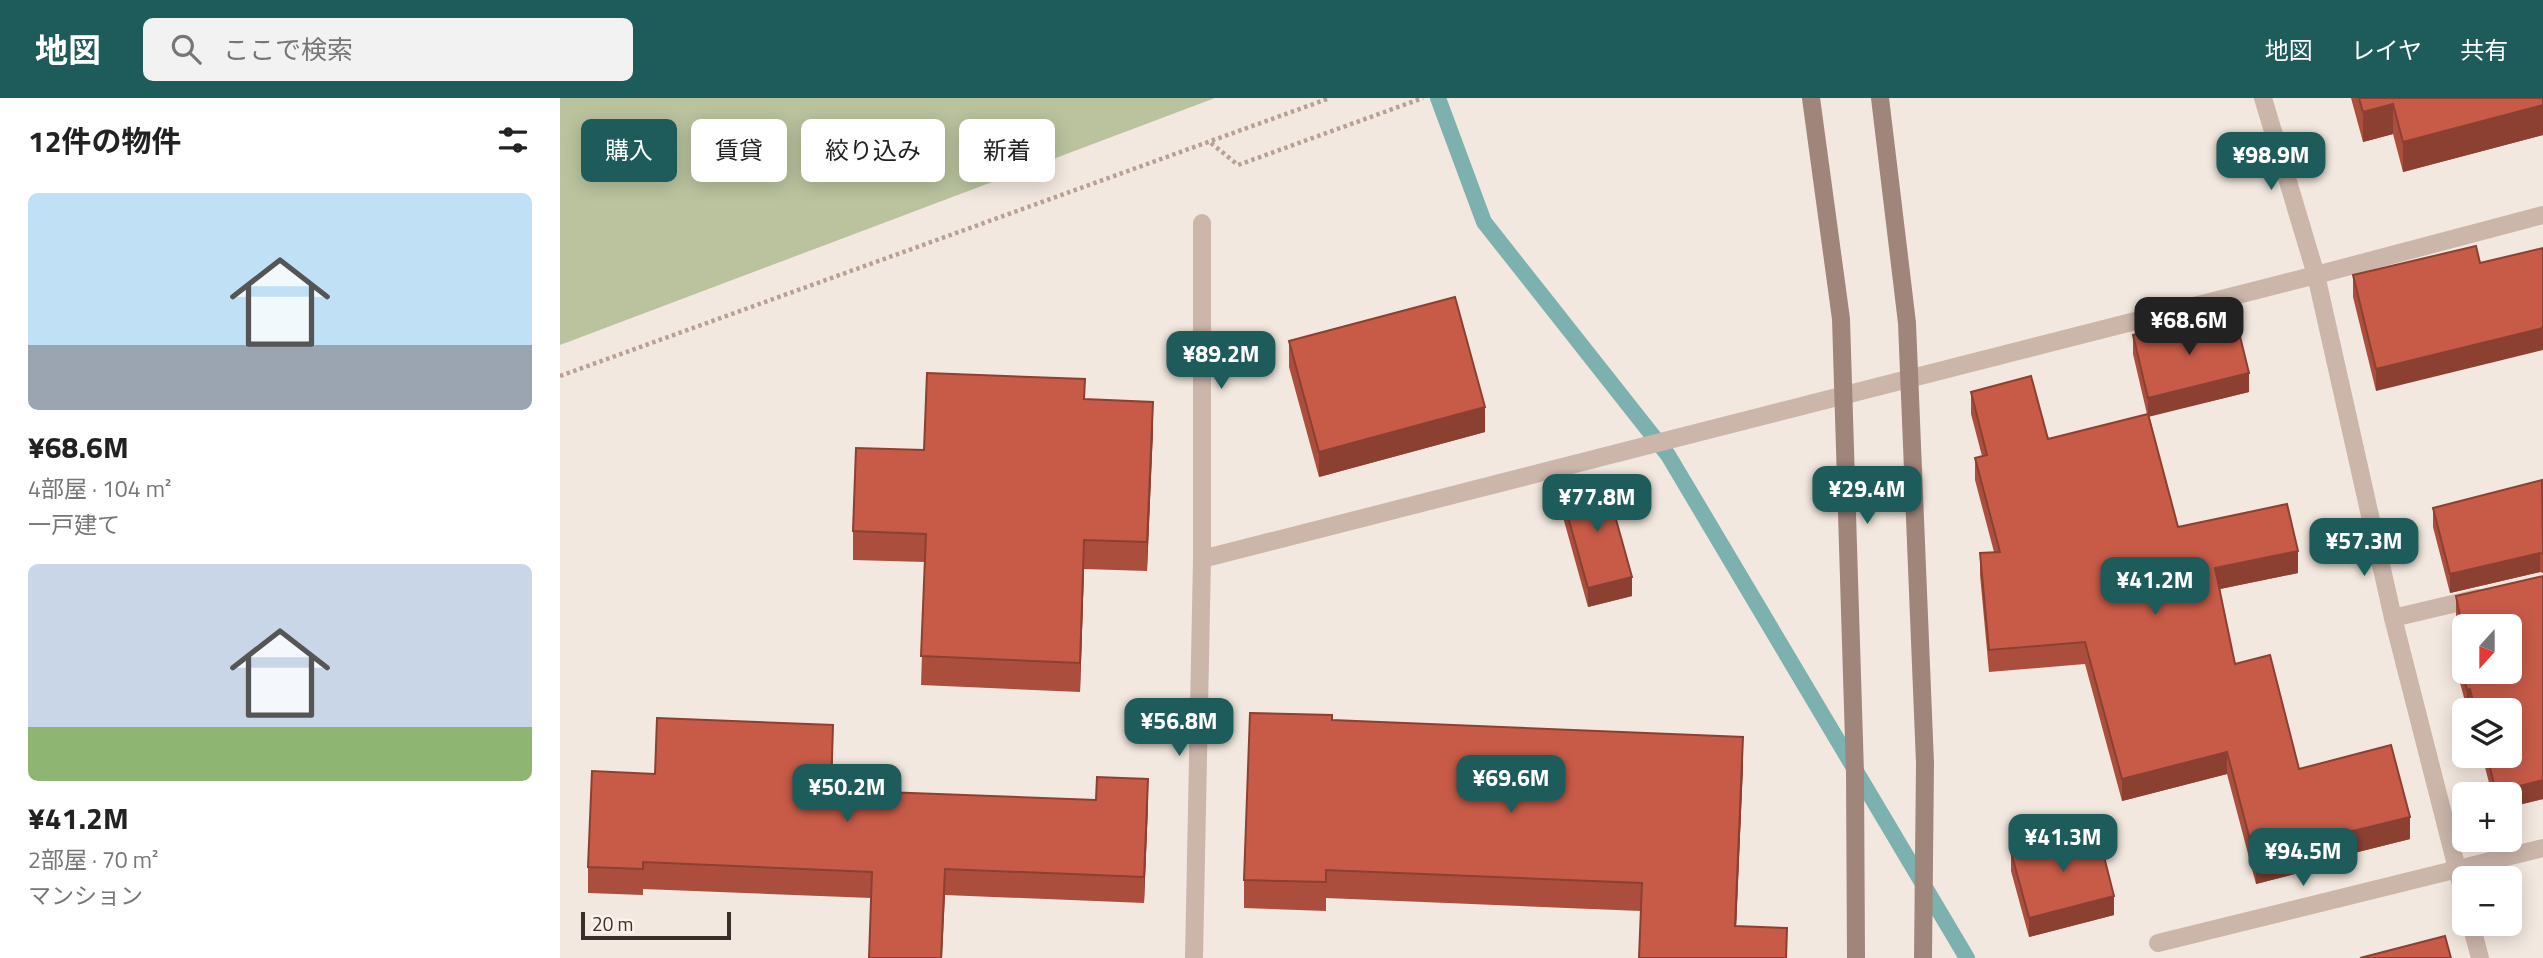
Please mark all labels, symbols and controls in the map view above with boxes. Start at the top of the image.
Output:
search box [143,18,633,81]
text: 地図 [35,25,101,75]
icon: search [167,30,205,68]
text: ここで検索 [223,30,353,69]
text: 地図 [2265,32,2313,68]
text: レイヤ [2351,32,2422,68]
text: 共有 [2460,32,2508,68]
text: 12件の物件 [28,118,182,164]
chip: 購入 [581,119,677,182]
chip: 賃貸 [691,119,787,182]
chip: 絞り込み [801,119,945,182]
chip: 新着 [959,119,1055,182]
icon: filters [494,121,532,159]
pin: ¥98.9M [2214,132,2328,192]
text: ¥98.9M [2232,137,2310,172]
icon: home [217,239,343,365]
pin: ¥68.6M [2132,298,2246,357]
text: ¥68.6M [2150,302,2228,337]
pin: ¥89.2M [1164,331,1278,391]
text: ¥89.2M [1182,336,1260,371]
text: ¥68.6M [28,424,129,470]
pin: ¥29.4M [1810,466,1924,526]
text: 4部屋 · 104 m² [28,471,171,506]
text: ¥29.4M [1828,471,1906,506]
pin: ¥77.8M [1540,474,1654,534]
text: ¥77.8M [1558,479,1636,514]
text: 一戸建て [28,507,120,542]
pin: ¥57.3M [2307,518,2421,578]
text: ¥57.3M [2325,523,2403,558]
pin: ¥41.2M [2098,558,2212,617]
text: ¥41.2M [2116,562,2194,597]
icon: home [217,610,343,736]
north arrow [2452,614,2522,684]
map controls [2452,614,2522,936]
pin: ¥56.8M [1122,698,1236,758]
button: layers [2452,698,2522,768]
text: ¥56.8M [1140,703,1218,738]
pin: ¥69.6M [1454,756,1568,815]
text: ¥69.6M [1472,760,1550,795]
pin: ¥50.2M [790,764,904,824]
text: ¥50.2M [808,769,886,804]
button: + [2452,782,2522,852]
text: ¥41.2M [28,795,129,841]
pin: ¥41.3M [2006,814,2120,874]
text: ¥41.3M [2024,819,2102,854]
pin: ¥94.5M [2246,828,2360,888]
text: ¥94.5M [2264,833,2342,868]
text: 2部屋 · 70 m² [28,842,158,877]
button: − [2452,866,2522,936]
text: マンション [28,878,143,913]
scale bar [581,909,732,941]
text: 20 m [592,909,633,938]

